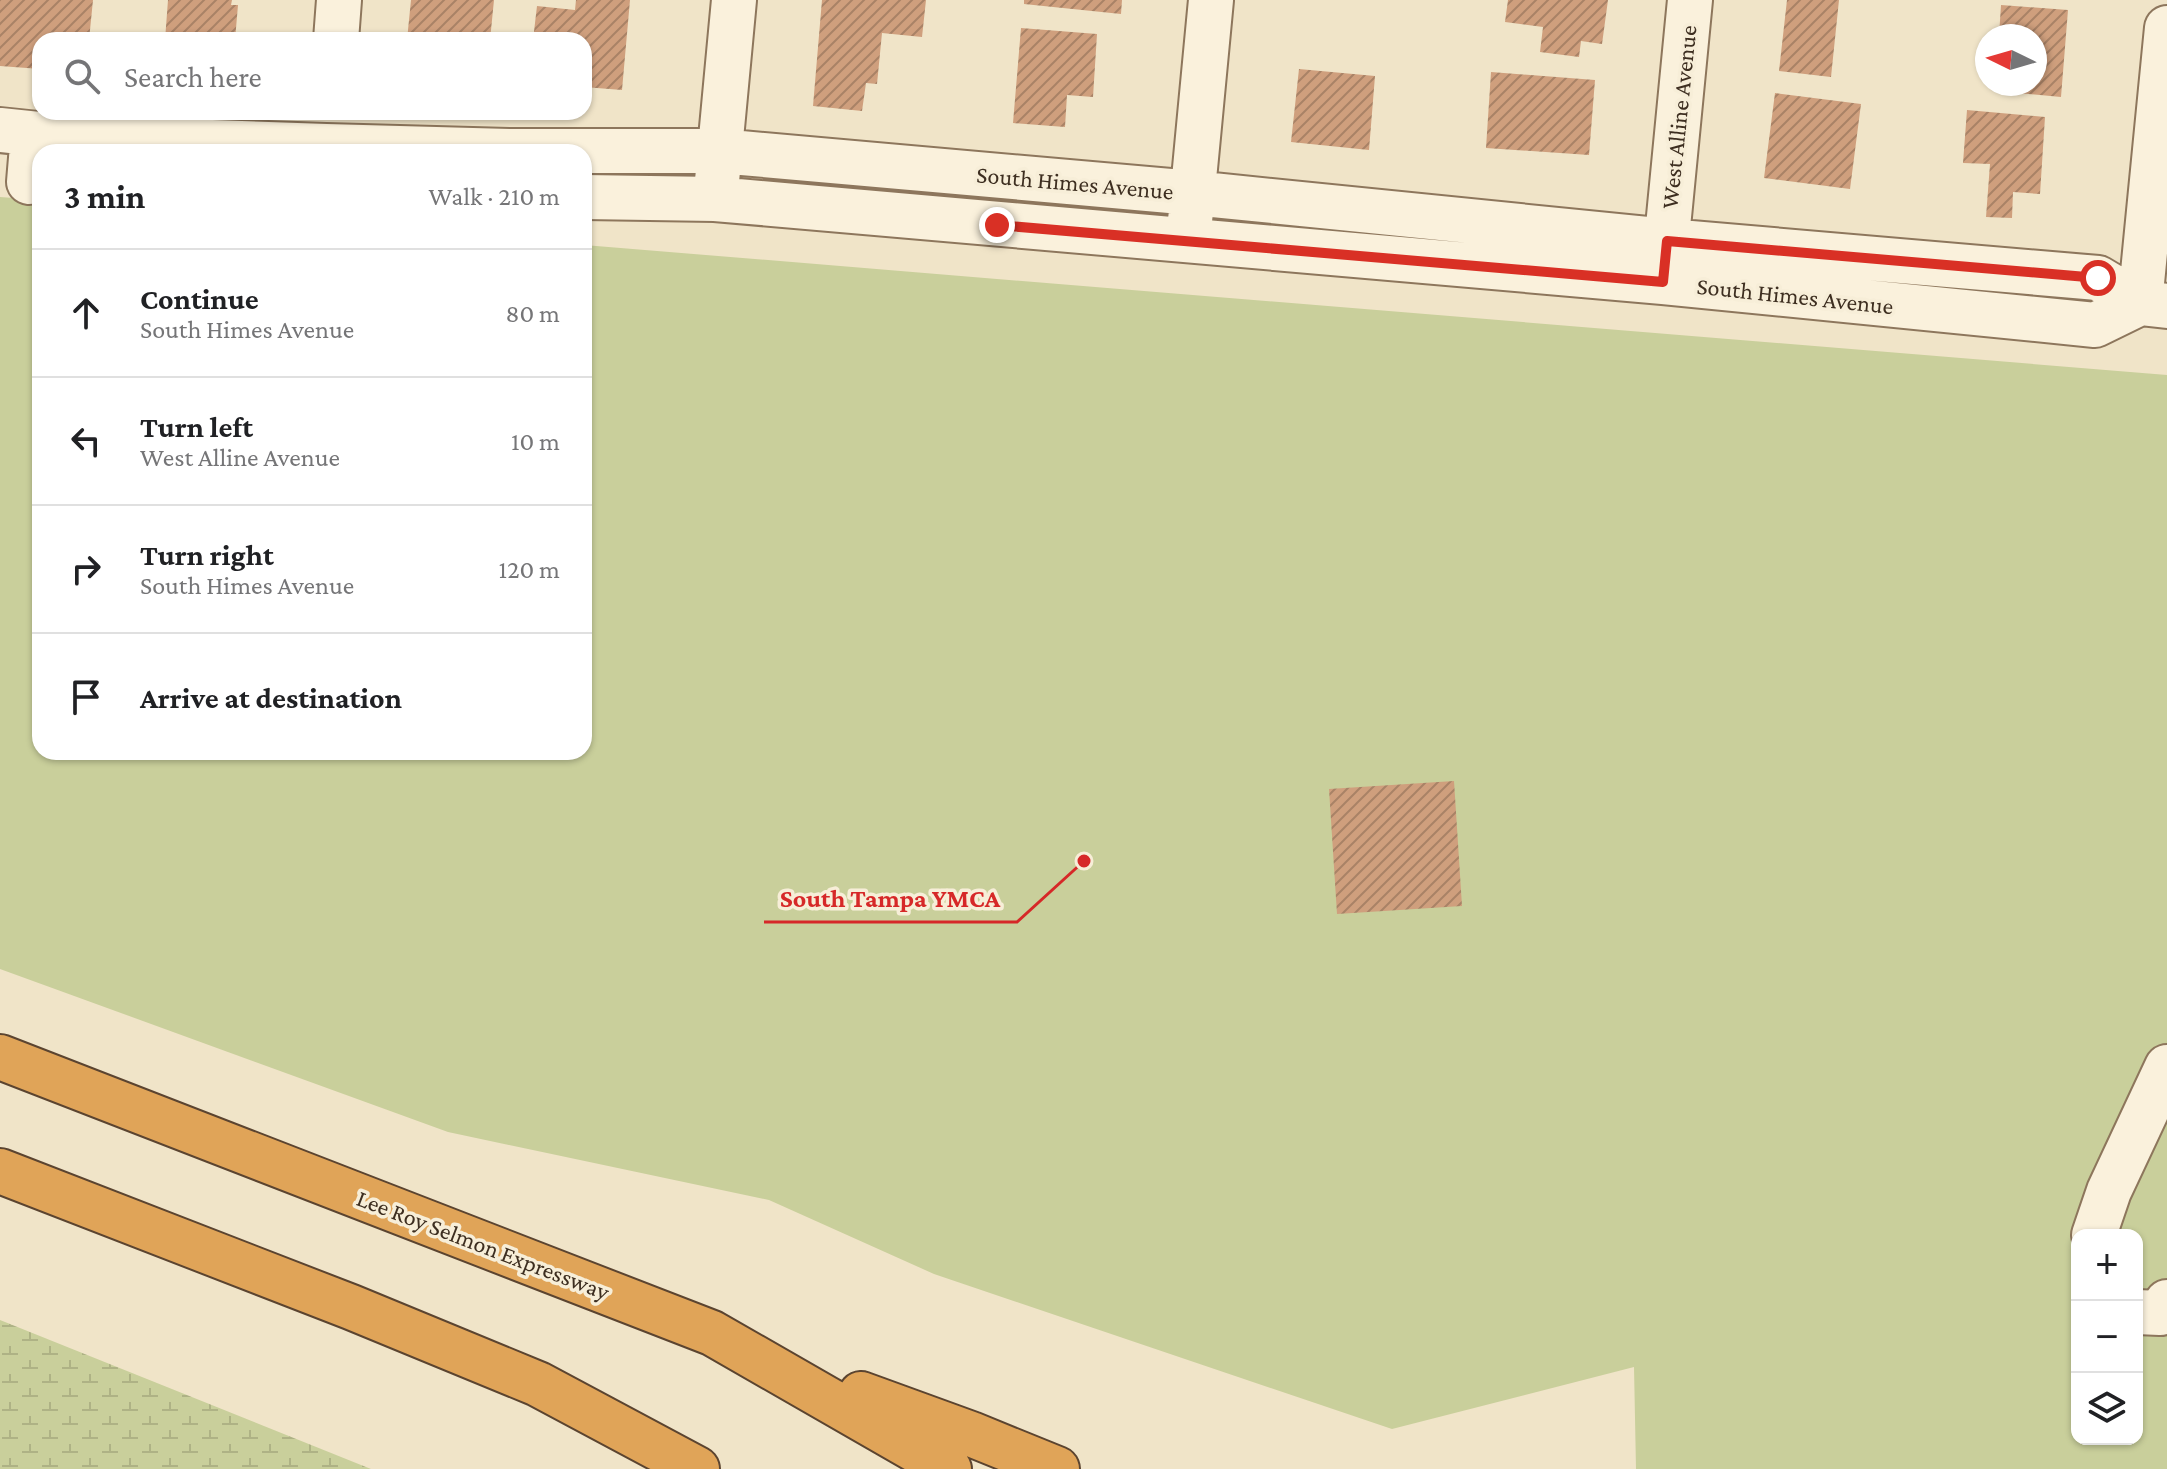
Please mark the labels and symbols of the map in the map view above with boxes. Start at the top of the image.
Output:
street label: West Alline Avenue [1655,24,1702,210]
north arrow [1975,24,2047,96]
street label: South Himes Avenue [975,160,1175,205]
route end [979,207,1015,243]
route start [2080,260,2116,296]
street label: South Himes Avenue [1695,272,1895,319]
callout: South Tampa YMCA [764,872,1017,922]
text: South Tampa YMCA [780,884,1001,913]
street label: Lee Roy Selmon Expressway [353,1184,614,1305]

